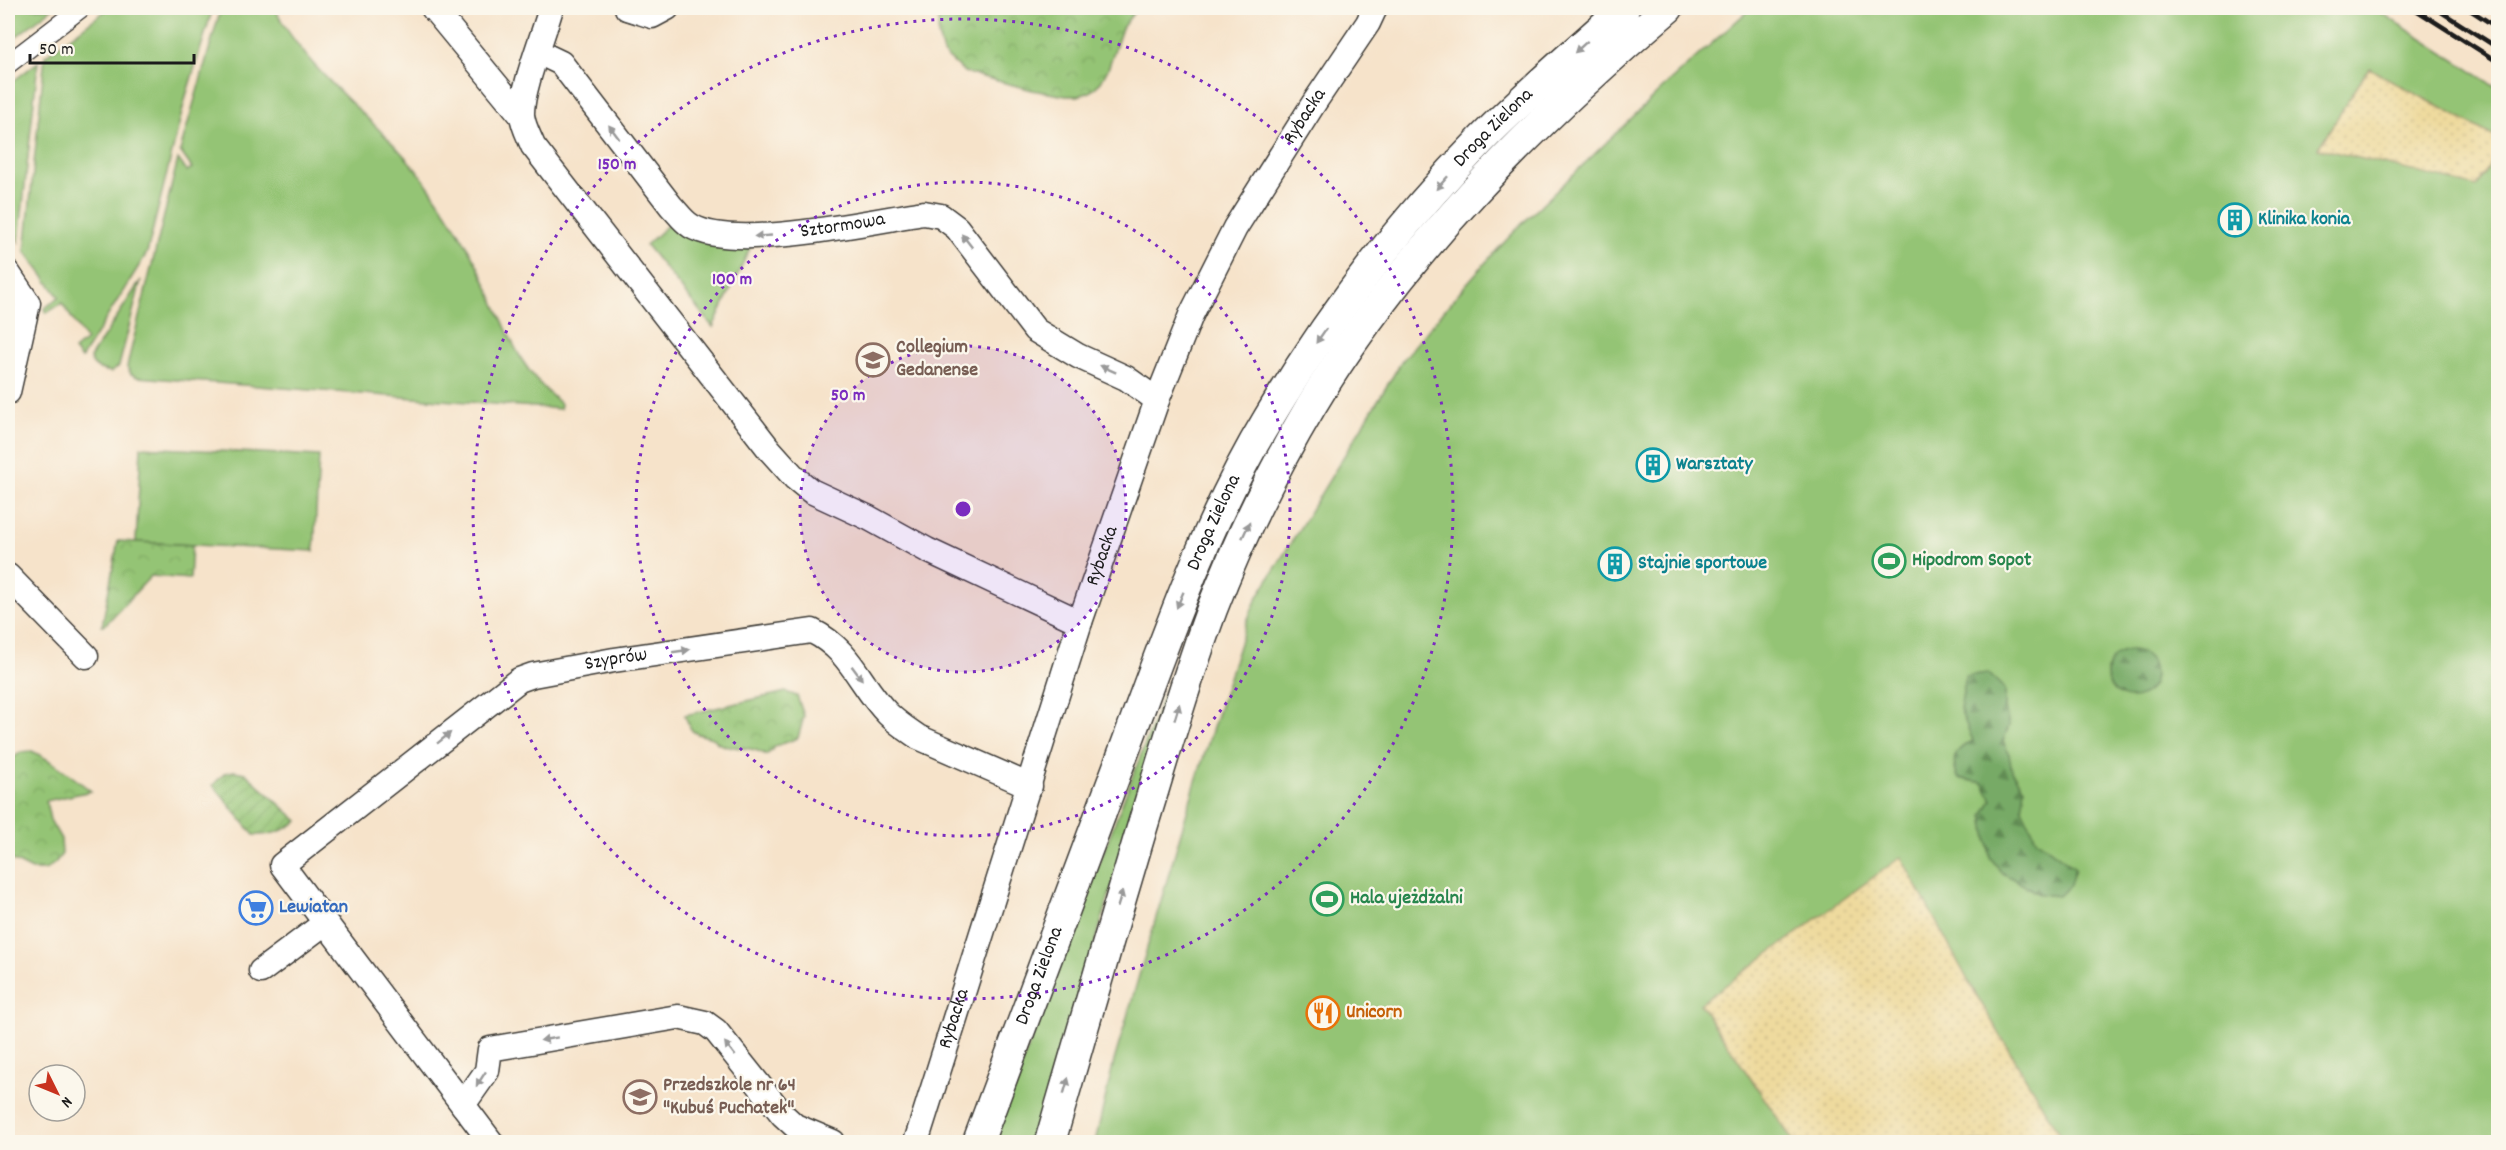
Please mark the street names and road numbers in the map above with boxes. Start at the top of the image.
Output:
street label: Droga Zielona [1447,81,1541,174]
street label: Rybacka [1277,83,1334,150]
street label: Sztormowa [799,206,888,247]
street label: Droga Zielona [1180,469,1249,575]
street label: Rybacka [1080,522,1126,590]
street label: Szyprów [583,641,649,679]
street label: Droga Zielona [1009,922,1071,1029]
street label: Rybacka [932,985,978,1053]

